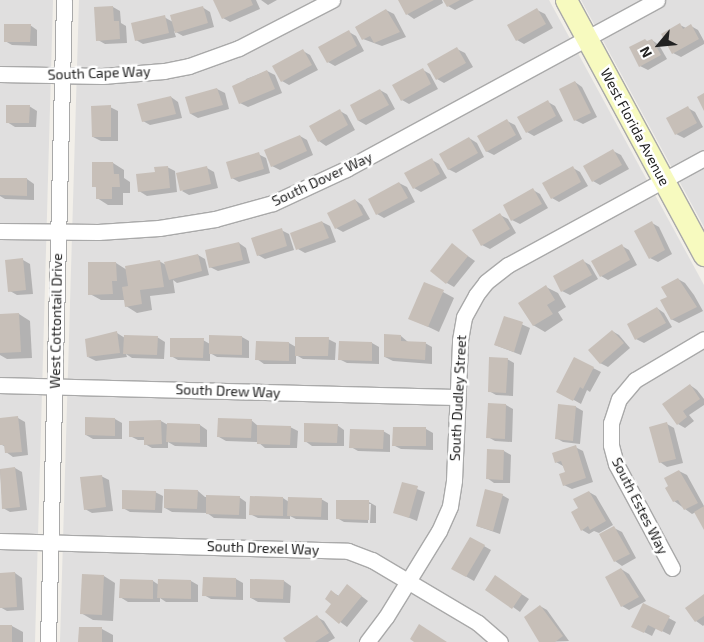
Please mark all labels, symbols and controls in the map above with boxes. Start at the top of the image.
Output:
north arrow [634,20,684,70]
text: N [635,44,655,61]
street label: South Cape Way [47,63,151,83]
street label: West Florida Avenue [597,65,673,189]
street label: South Dover Way [269,148,375,210]
street label: West Cottontail Drive [46,253,66,389]
street label: South Dudley Street [446,334,470,462]
street label: South Drew Way [175,381,281,401]
street label: South Estes Way [608,455,672,557]
street label: South Drexel Way [206,538,320,558]

